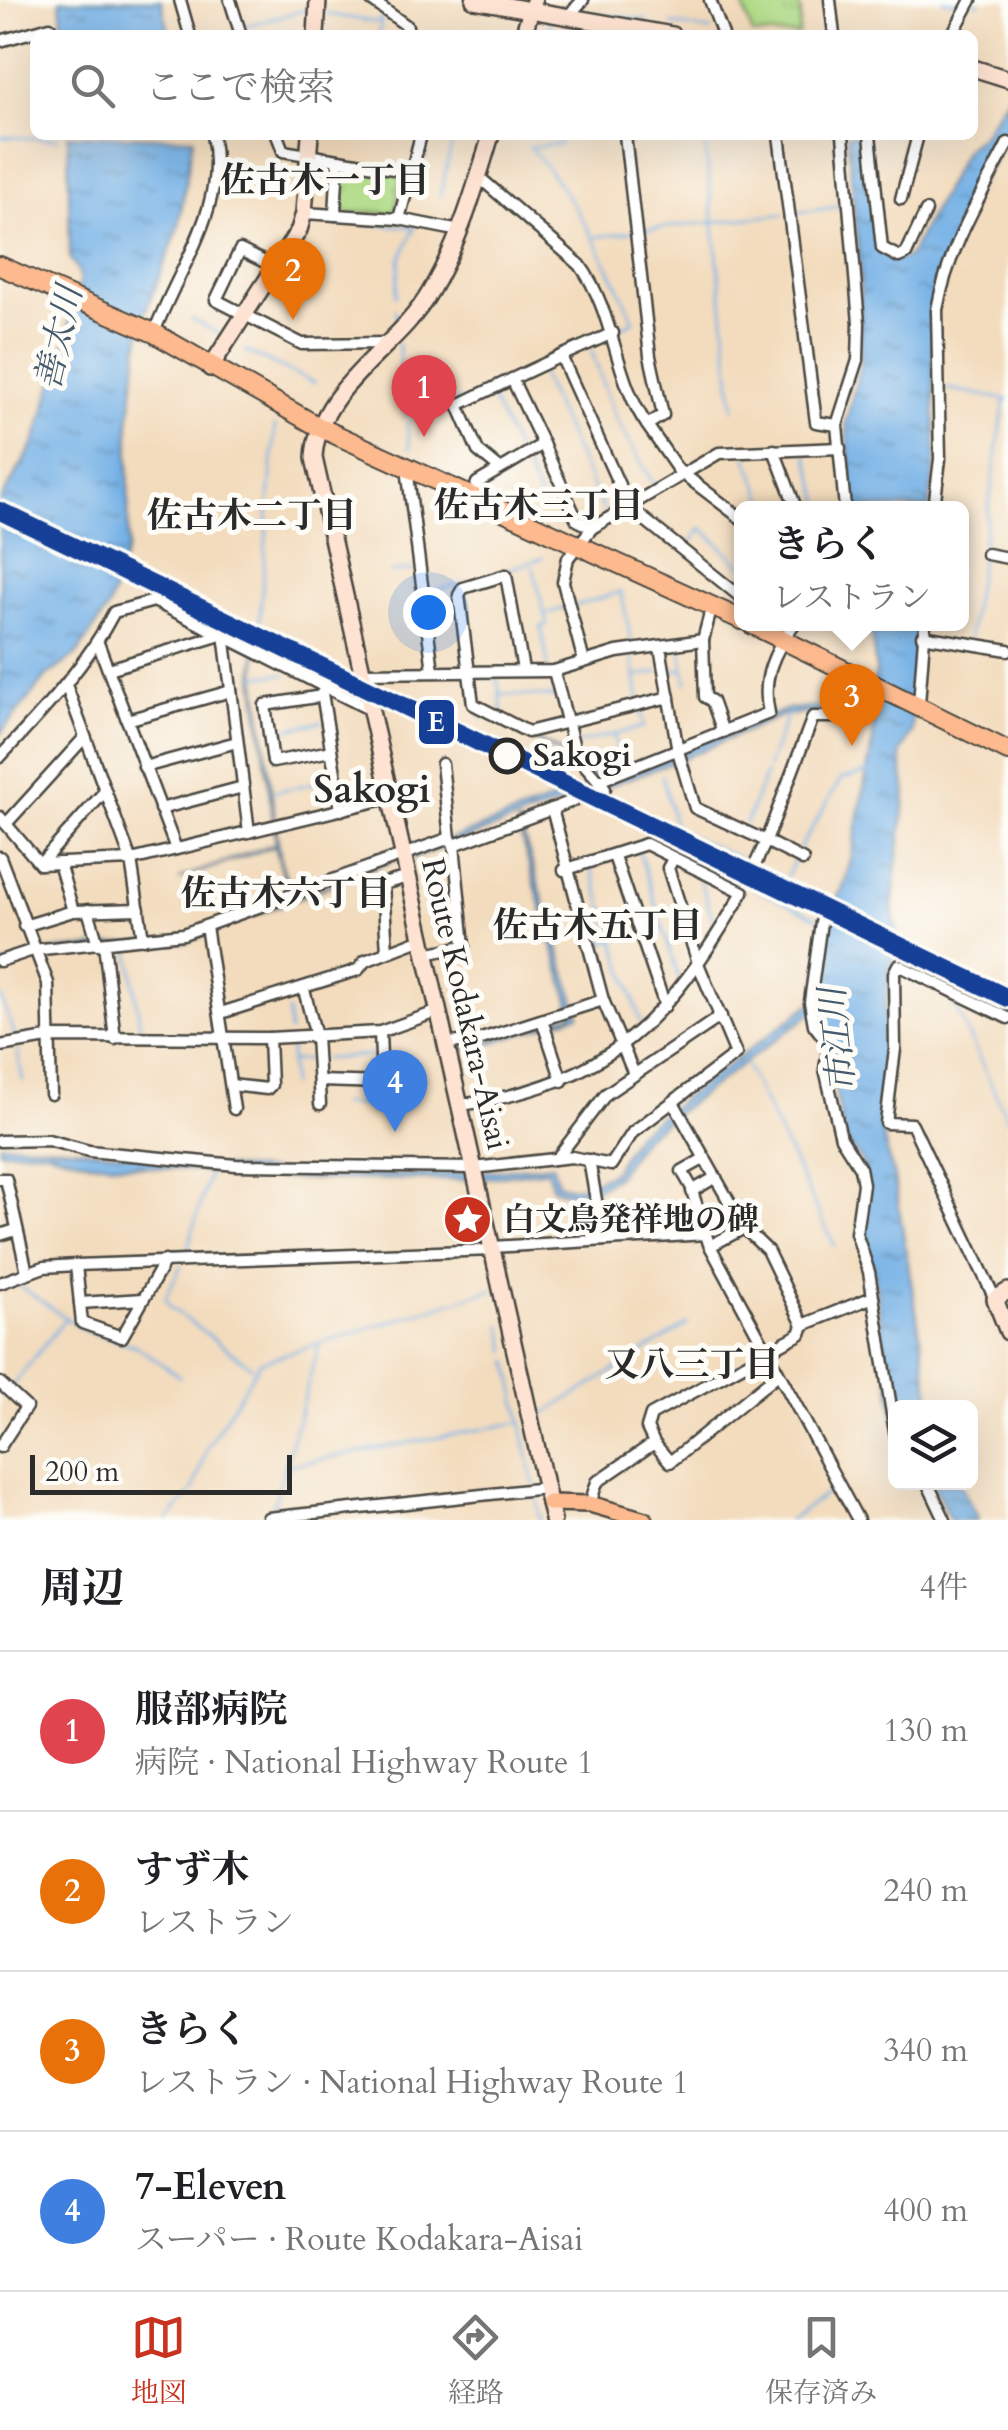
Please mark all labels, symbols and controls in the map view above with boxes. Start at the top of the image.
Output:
search box [30,30,978,140]
icon: search [65,58,120,113]
text: ここで検索 [145,62,335,114]
district label: 佐古木一丁目 [220,157,430,205]
pin: 2 [260,238,326,320]
water label: 善太川 [24,278,95,395]
pin: 1 [392,354,456,437]
district label: 佐古木三丁目 [434,482,644,530]
district label: 佐古木二丁目 [147,492,357,540]
popup [734,501,969,631]
text: きらく [772,519,886,571]
text: レストラン [772,576,931,620]
your location [403,587,454,638]
pin: 3 [820,664,884,746]
line badge: E [417,698,456,746]
text: E [427,703,445,741]
place label: Sakogi [533,734,632,778]
marker: Sakogi [490,739,524,773]
district label: Sakogi [314,764,431,816]
street label: Route Kodakara-Aisai [410,854,520,1154]
district label: 佐古木六丁目 [181,870,391,918]
district label: 佐古木五丁目 [493,902,703,950]
water label: 市江川 [808,981,867,1095]
pin: 4 [362,1050,428,1132]
place icon: 白文鳥発祥地の碑 [442,1194,494,1246]
place label: 白文鳥発祥地の碑 [503,1198,759,1242]
district label: 又八三丁目 [604,1341,780,1389]
map controls [888,1400,978,1490]
button: layers [888,1400,978,1490]
scale bar [30,1450,292,1494]
text: 200 m [45,1453,119,1491]
text: 周辺 [40,1560,124,1617]
text: 4件 [920,1566,968,1610]
text: 服部病院 [135,1684,287,1736]
text: 1 [64,1709,81,1753]
text: 130 m [883,1709,968,1753]
text: 病院 · National Highway Route 1 [135,1741,594,1785]
text: すず木 [135,1844,249,1896]
text: 2 [64,1869,81,1913]
text: 240 m [883,1869,968,1913]
text: レストラン [135,1901,294,1945]
text: きらく [135,2004,249,2056]
text: 3 [64,2029,81,2073]
text: 340 m [883,2029,968,2073]
text: レストラン · National Highway Route 1 [135,2061,689,2105]
text: 7-Eleven [135,2161,286,2213]
text: 4 [64,2189,81,2233]
text: 400 m [883,2189,968,2233]
text: スーパー · Route Kodakara-Aisai [135,2218,583,2262]
tab: 地図 [131,2310,187,2412]
tab: 経路 [448,2310,504,2412]
tab: 保存済み [765,2310,877,2412]

